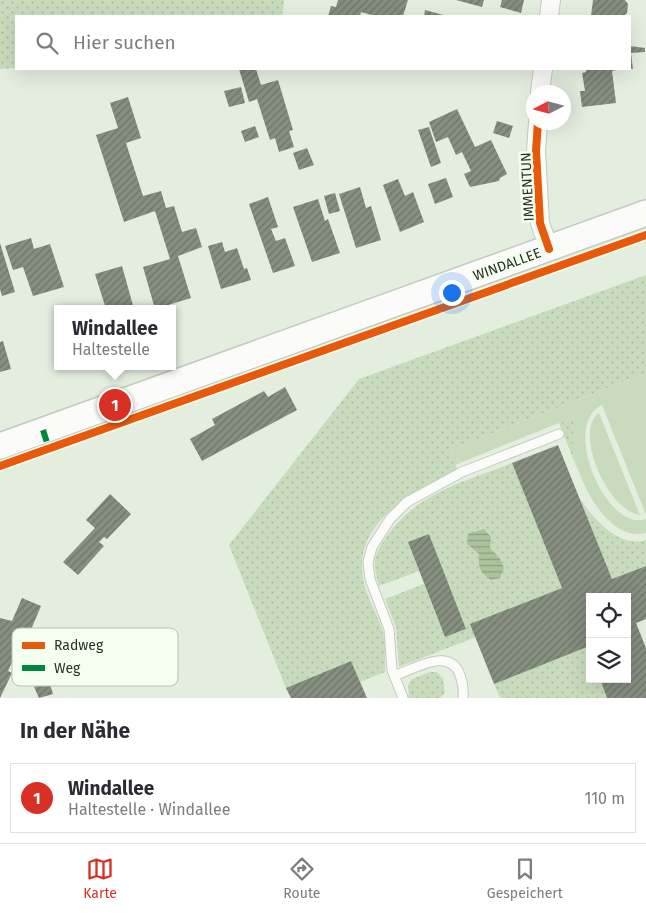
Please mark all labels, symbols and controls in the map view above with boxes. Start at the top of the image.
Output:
search box [15,15,631,70]
icon: search [33,29,61,57]
text: Hier suchen [73,31,176,54]
north arrow [526,85,571,130]
street label: IMMENTUN [517,152,538,222]
street label: WINDALLEE [471,244,543,285]
your location [439,280,465,306]
popup [54,305,176,370]
text: Windallee [72,317,158,340]
text: Haltestelle [72,340,150,359]
pin: 1 [99,386,131,424]
map controls [586,593,631,683]
button: locate [586,593,631,638]
legend [12,628,178,686]
text: Radweg [54,637,104,654]
button: layers [586,638,631,683]
text: Weg [54,660,81,677]
text: In der Nähe [20,718,130,744]
text: Windallee [68,777,154,800]
text: 1 [33,789,41,808]
text: 110 m [584,789,625,808]
text: Haltestelle · Windallee [68,800,230,819]
tab: Karte [83,855,117,902]
tab: Route [283,855,320,902]
tab: Gespeichert [487,855,563,902]

